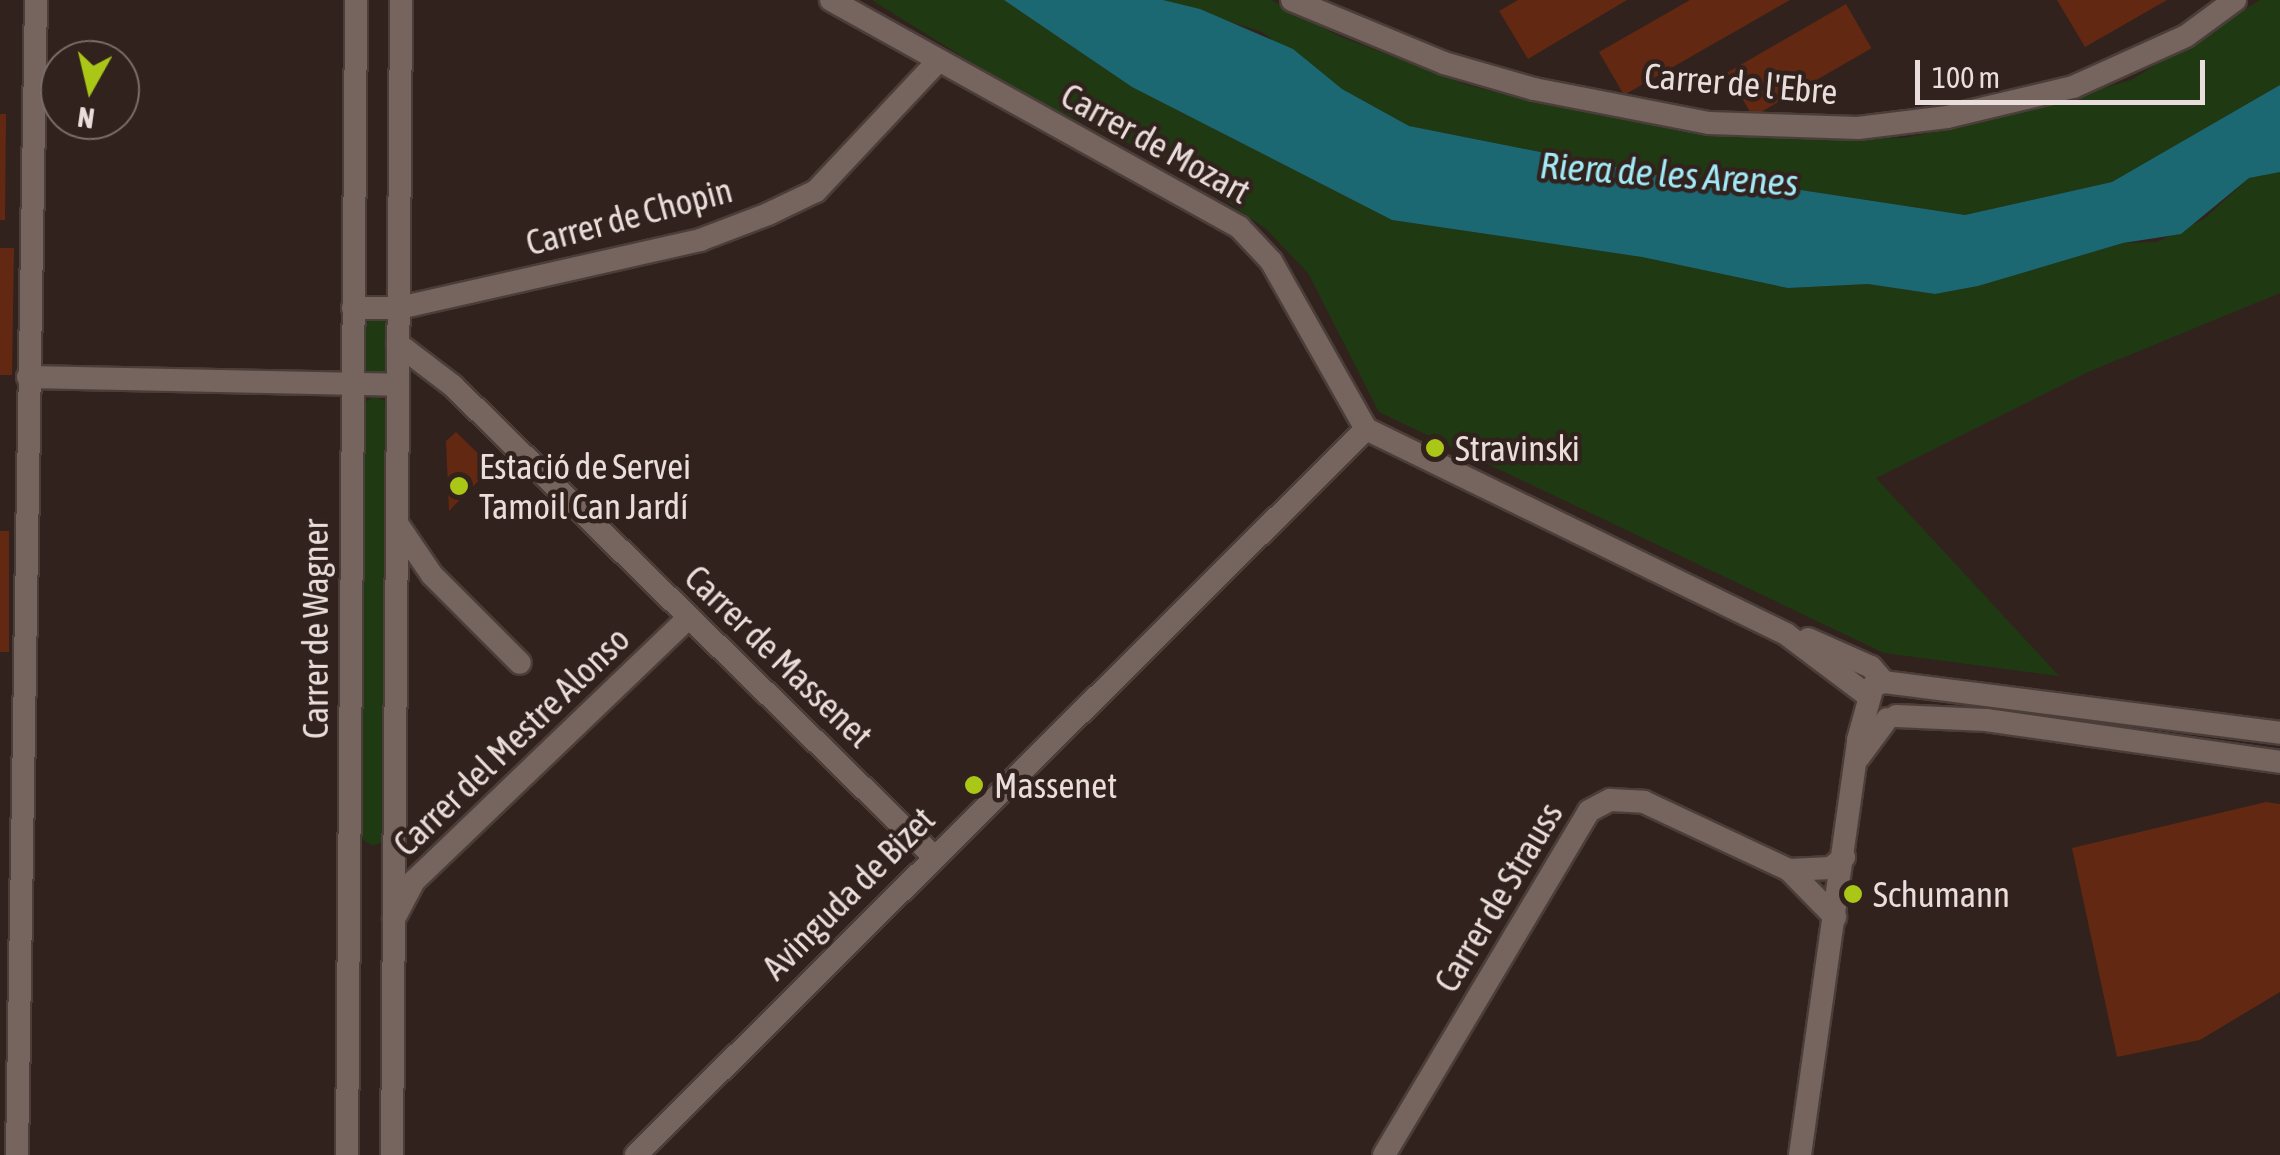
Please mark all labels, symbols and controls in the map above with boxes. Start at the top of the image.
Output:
north arrow [40,40,140,140]
scale bar [1920,40,2210,102]
street label: Carrer de l'Ebre [1643,54,1839,112]
text: 100 m [1932,60,2000,94]
street label: Carrer de Mozart [1054,74,1258,212]
text: N [76,101,97,135]
water label: Riera de les Arenes [1538,142,1800,206]
street label: Carrer de Chopin [521,168,737,264]
place label: Stravinski [1455,427,1580,469]
marker: Stravinski [1424,437,1446,459]
place label: Estació de Servei Tamoil Can Jardí [479,445,691,527]
marker: Estació de Servei Tamoil Can Jardí [448,475,470,497]
street label: Carrer de Wagner [294,519,336,739]
street label: Carrer de Massenet [677,556,881,756]
street label: Carrer del Mestre Alonso [384,618,638,864]
place label: Massenet [994,764,1117,806]
marker: Massenet [963,774,985,796]
street label: Carrer de Strauss [1425,795,1571,999]
street label: Avinguda de Bizet [753,798,943,988]
place label: Schumann [1873,873,2010,915]
marker: Schumann [1842,883,1864,905]

